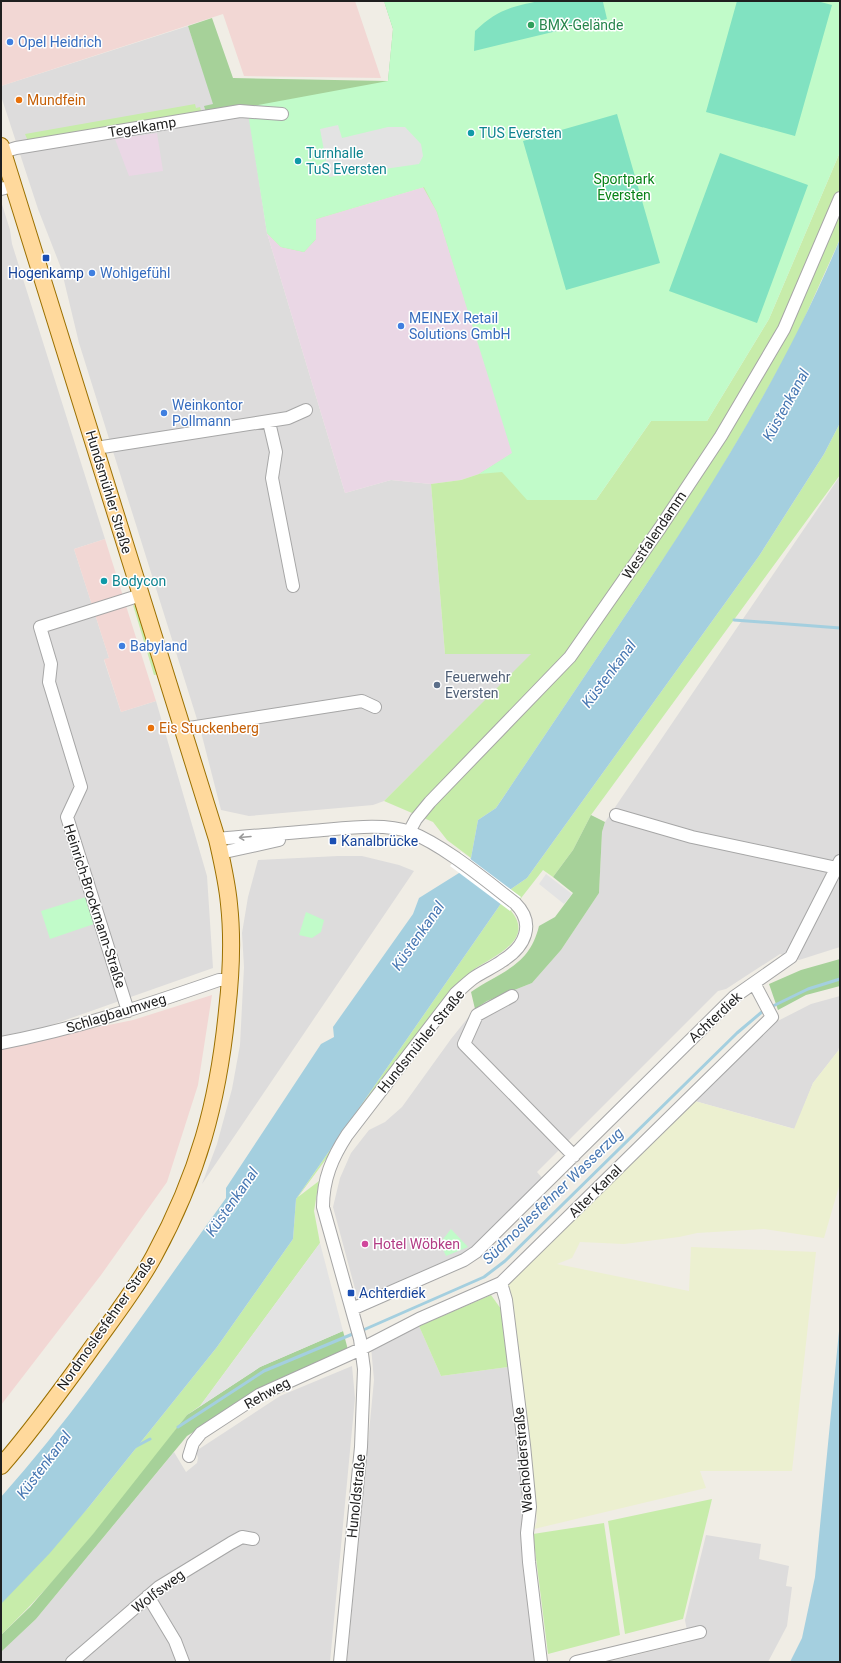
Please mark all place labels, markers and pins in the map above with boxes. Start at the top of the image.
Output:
place label: BMX-Gelände [539,17,623,33]
marker: BMX-Gelände [526,20,536,30]
place label: Opel Heidrich [18,34,102,50]
marker: Opel Heidrich [5,37,15,47]
place label: Mundfein [27,92,86,108]
marker: Mundfein [14,95,24,105]
place label: TUS Eversten [479,125,562,141]
marker: TUS Eversten [466,128,476,138]
place label: Turnhalle TuS Eversten [306,145,387,177]
marker: Turnhalle TuS Eversten [293,156,303,166]
marker: Hogenkamp [41,253,51,263]
place label: Hogenkamp [8,265,84,281]
place label: Wohlgefühl [100,265,170,281]
marker: Wohlgefühl [87,268,97,278]
place label: MEINEX Retail Solutions GmbH [409,310,510,342]
marker: MEINEX Retail Solutions GmbH [396,321,406,331]
place label: Weinkontor Pollmann [172,397,243,429]
marker: Weinkontor Pollmann [159,408,169,418]
place label: Bodycon [112,573,166,589]
marker: Bodycon [99,576,109,586]
place label: Babyland [130,638,187,654]
marker: Babyland [117,641,127,651]
place label: Feuerwehr Eversten [445,669,511,701]
marker: Feuerwehr Eversten [432,680,442,690]
place label: Eis Stuckenberg [159,720,259,736]
marker: Eis Stuckenberg [146,723,156,733]
place label: Kanalbrücke [341,833,418,849]
marker: Kanalbrücke [328,836,338,846]
place label: Hotel Wöbken [373,1236,460,1252]
marker: Hotel Wöbken [360,1239,370,1249]
place label: Achterdiek [359,1285,427,1301]
marker: Achterdiek [346,1288,356,1298]

